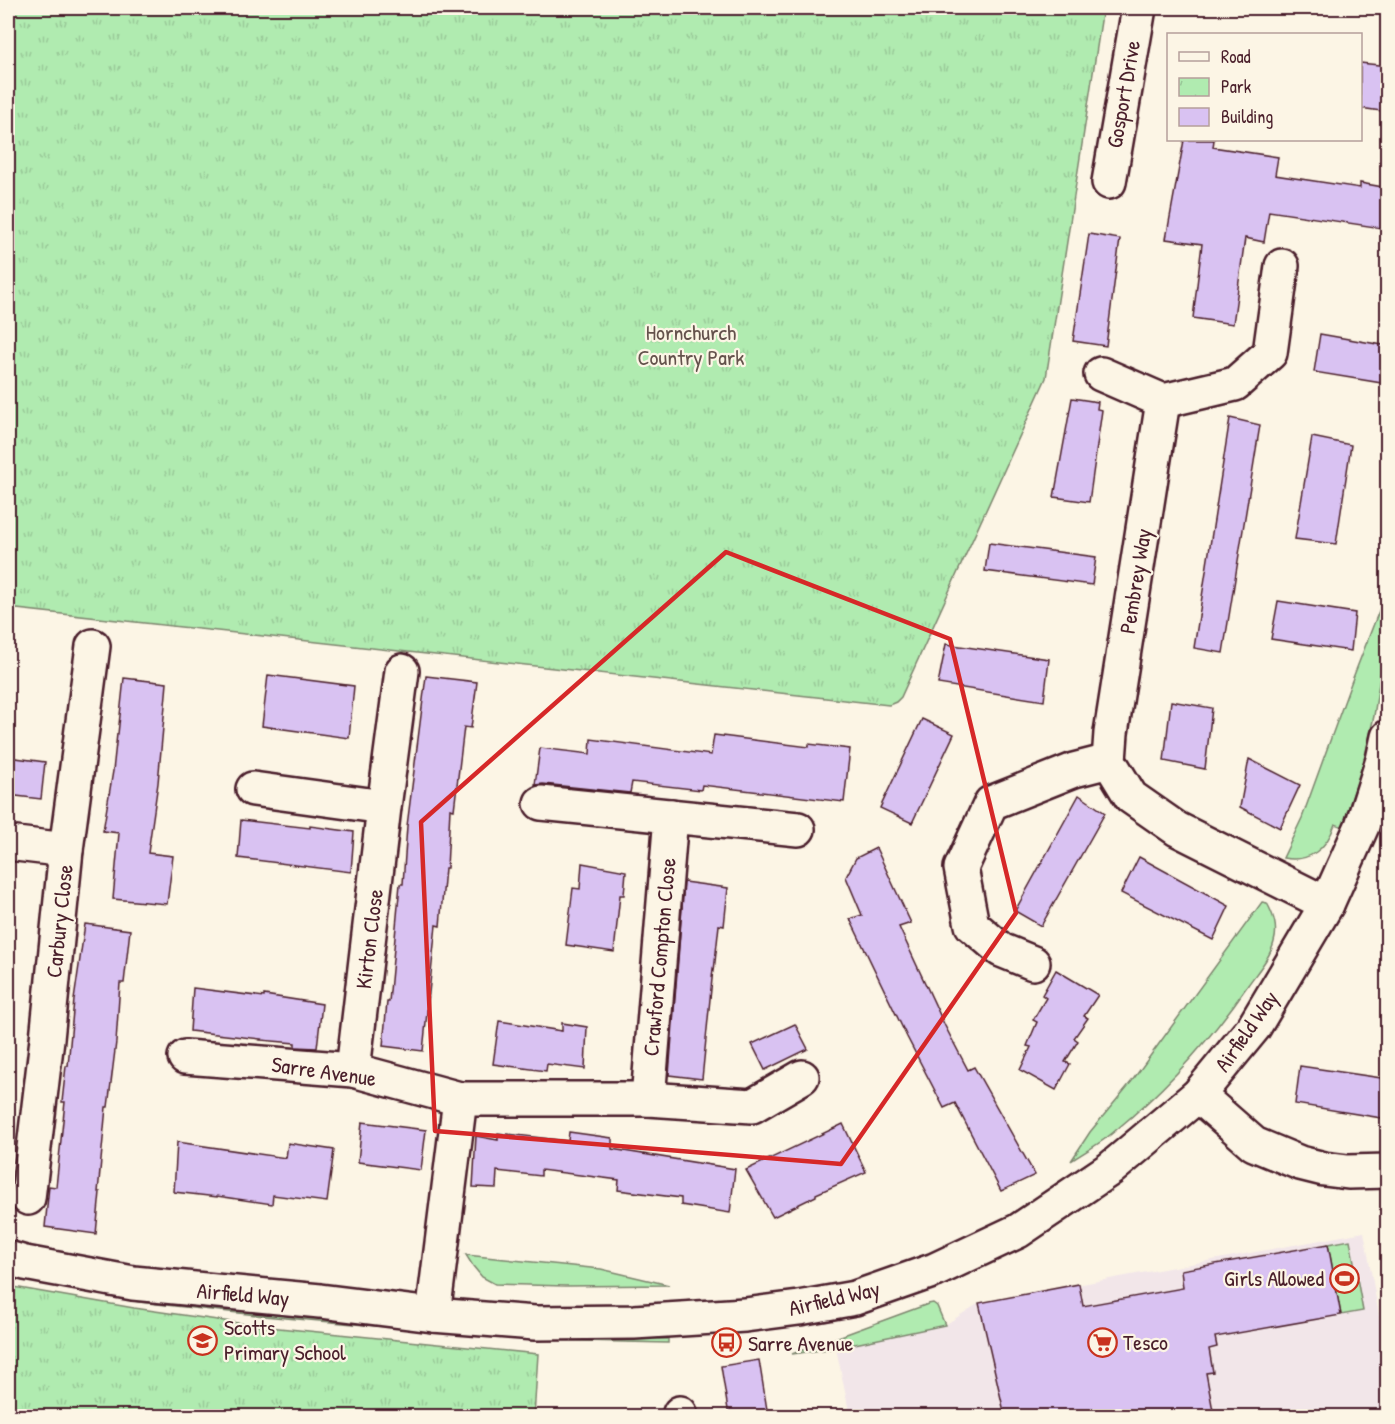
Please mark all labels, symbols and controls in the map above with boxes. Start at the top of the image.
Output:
legend [1167,33,1362,141]
street label: Gosport Drive [1099,38,1147,150]
text: Road [1221,44,1251,69]
text: Park [1221,74,1252,99]
text: Building [1221,104,1273,129]
park label: Hornchurch Country Park [638,317,744,372]
street label: Pembrey Way [1112,526,1158,636]
street label: Crawford Compton Close [635,856,683,1057]
street label: Carbury Close [38,863,80,979]
street label: Kirton Close [348,887,390,991]
street label: Airfield Way [1207,984,1285,1078]
street label: Sarre Avenue [270,1049,378,1093]
sports icon: Girls Allowed [1329,1262,1361,1294]
place label: Girls Allowed [1224,1263,1324,1293]
street label: Airfield Way [785,1273,883,1323]
street label: Airfield Way [196,1275,290,1313]
place label: Scotts Primary School [224,1312,346,1367]
school or university icon: Scotts Primary School [187,1324,219,1356]
supermarket icon: Tesco [1086,1326,1118,1358]
bus stop icon: Sarre Avenue [711,1327,743,1359]
place label: Tesco [1123,1327,1168,1357]
place label: Sarre Avenue [748,1328,854,1358]

